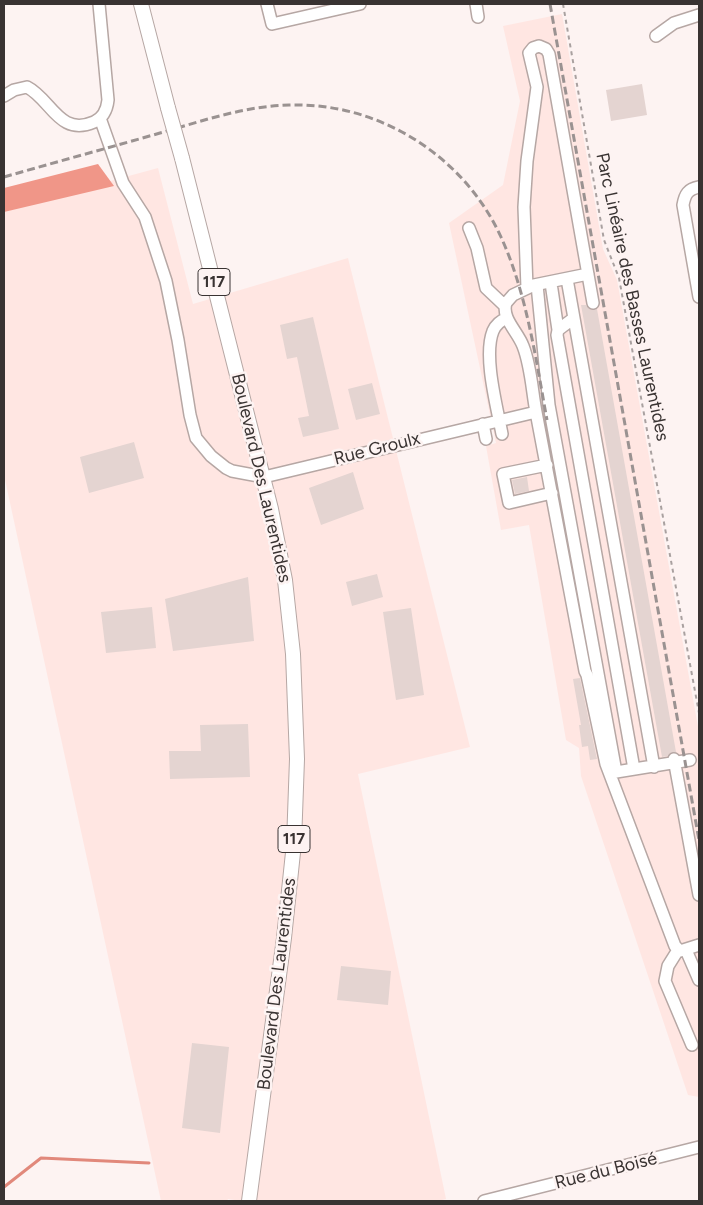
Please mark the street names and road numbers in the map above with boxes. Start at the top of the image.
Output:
street label: Parc Linéaire des Basses Laurentides [591,151,673,443]
road number: 117 [198,268,230,296]
street label: Boulevard Des Laurentides [226,371,296,585]
street label: Rue Groulx [332,428,422,470]
road number: 117 [278,826,310,852]
street label: Boulevard Des Laurentides [253,877,301,1091]
street label: Rue du Boisé [553,1148,659,1194]

